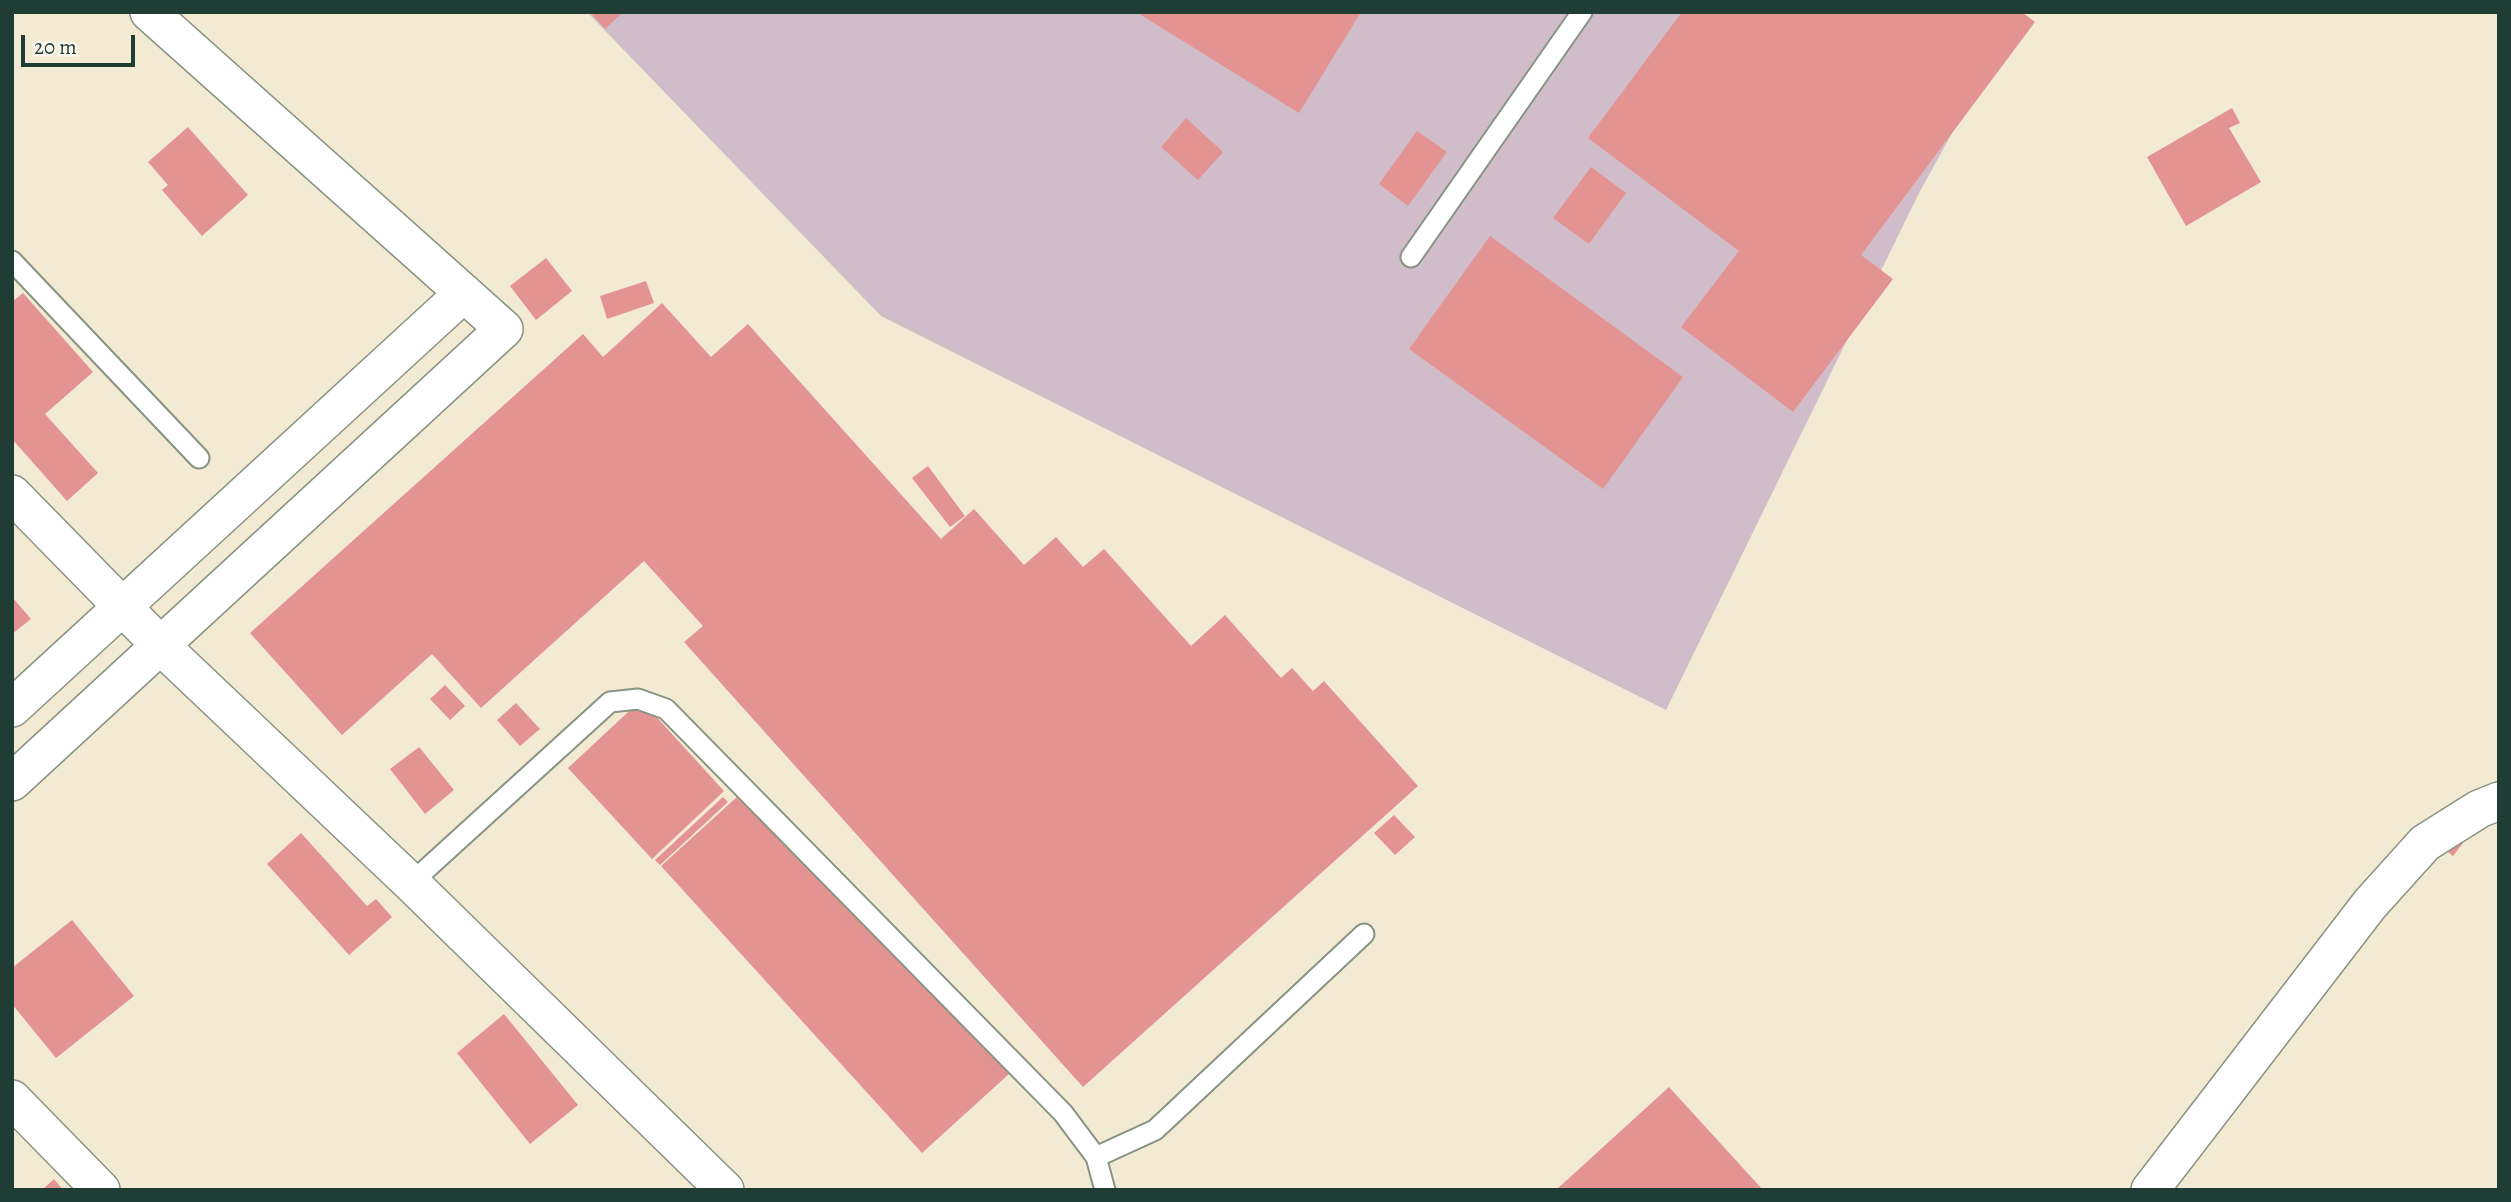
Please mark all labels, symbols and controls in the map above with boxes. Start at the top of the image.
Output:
scale bar [24,21,138,65]
text: 20 m [34,33,77,61]

